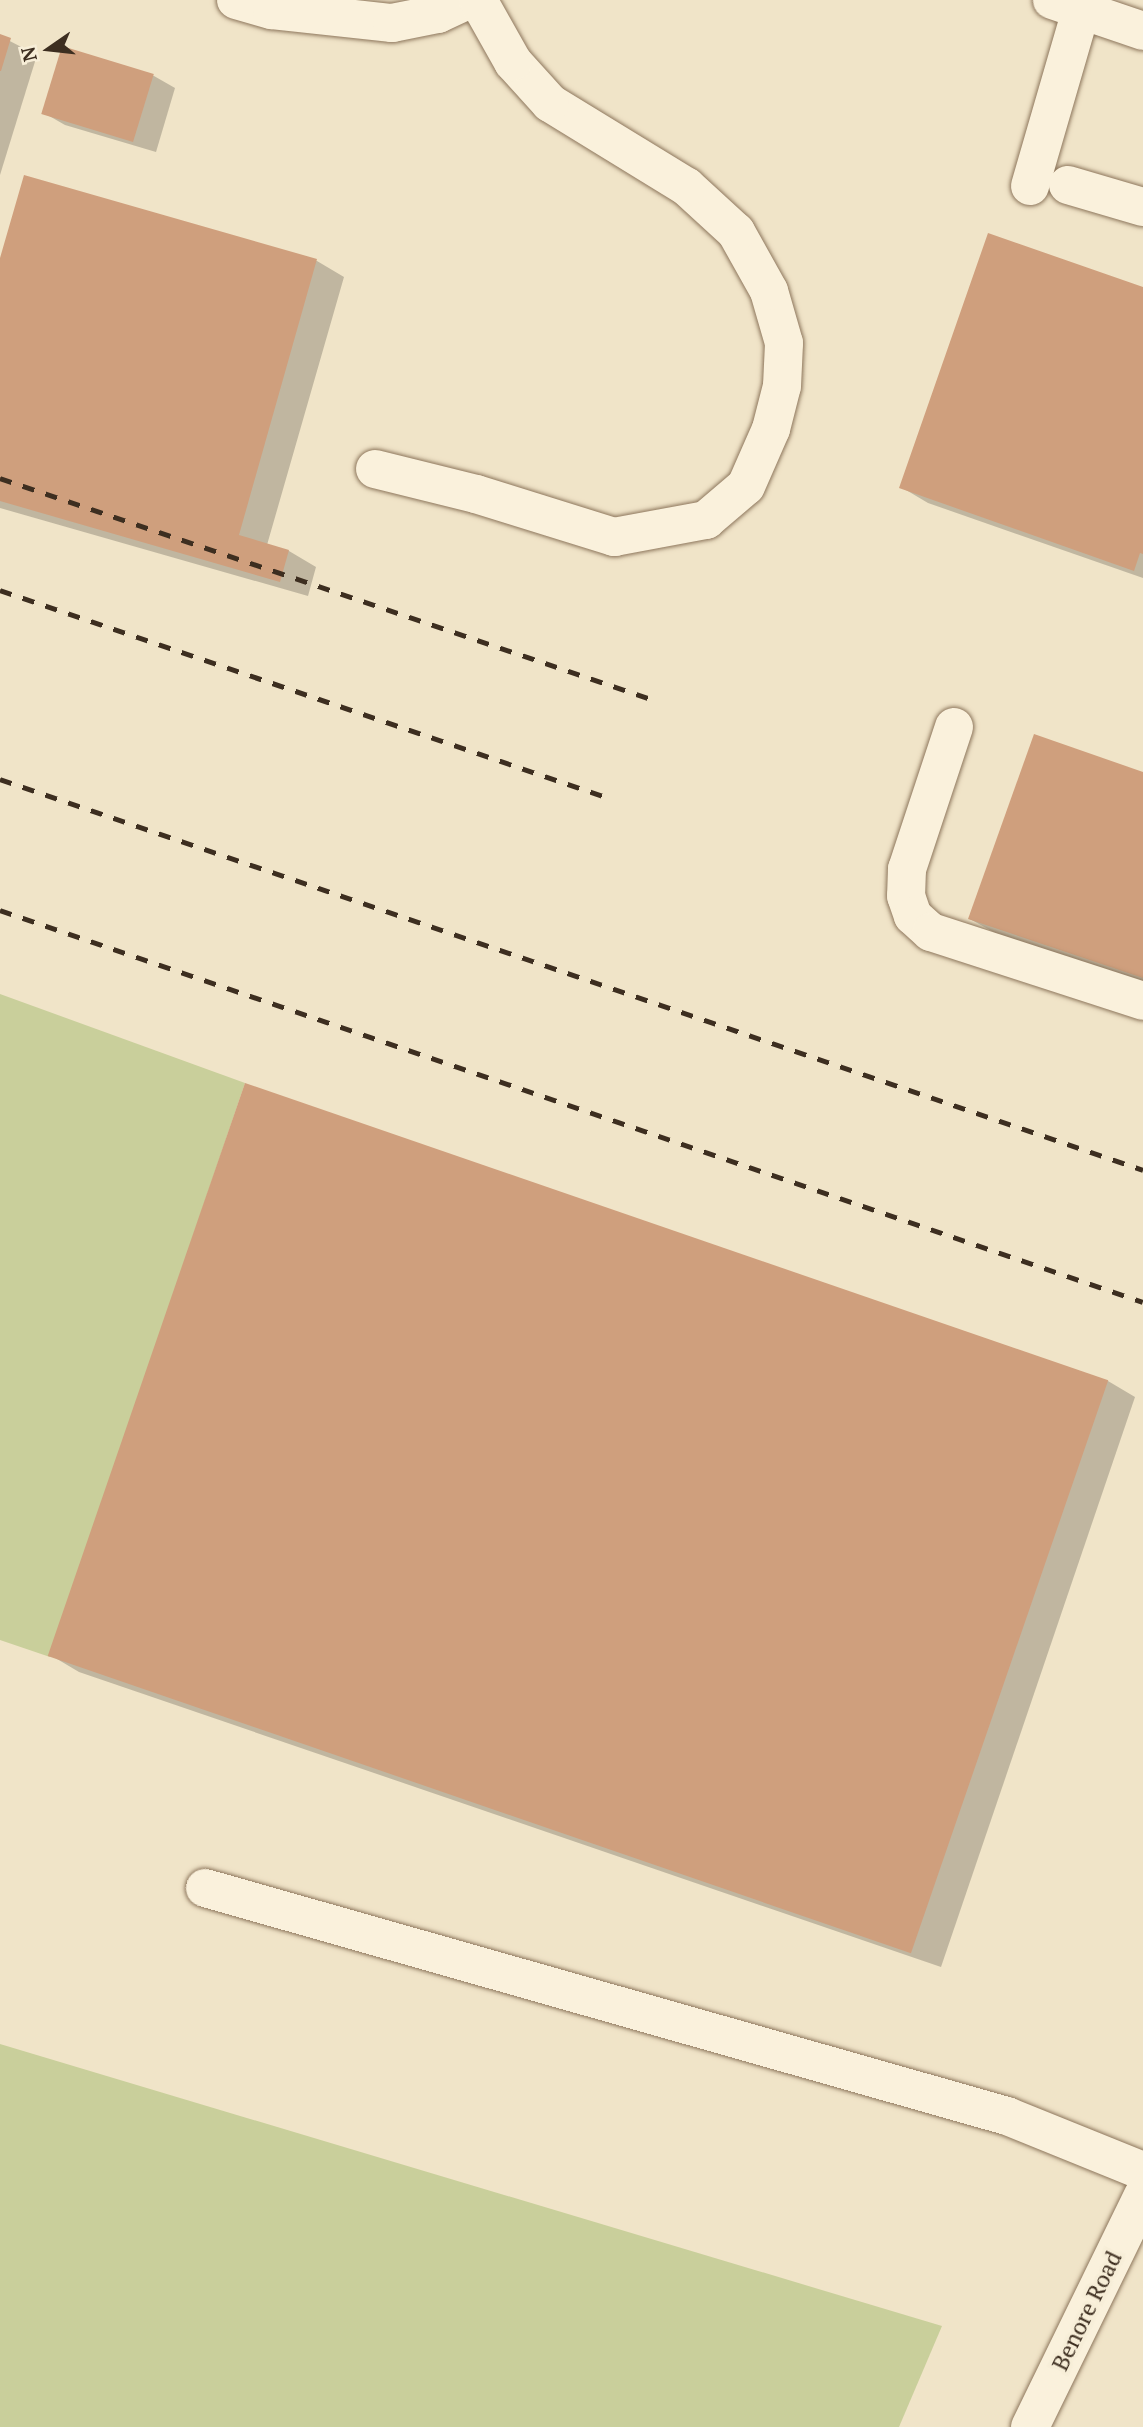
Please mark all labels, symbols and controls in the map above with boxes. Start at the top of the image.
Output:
north arrow [14,14,84,84]
text: N [14,44,42,64]
street label: Benore Road [1046,2247,1128,2375]

